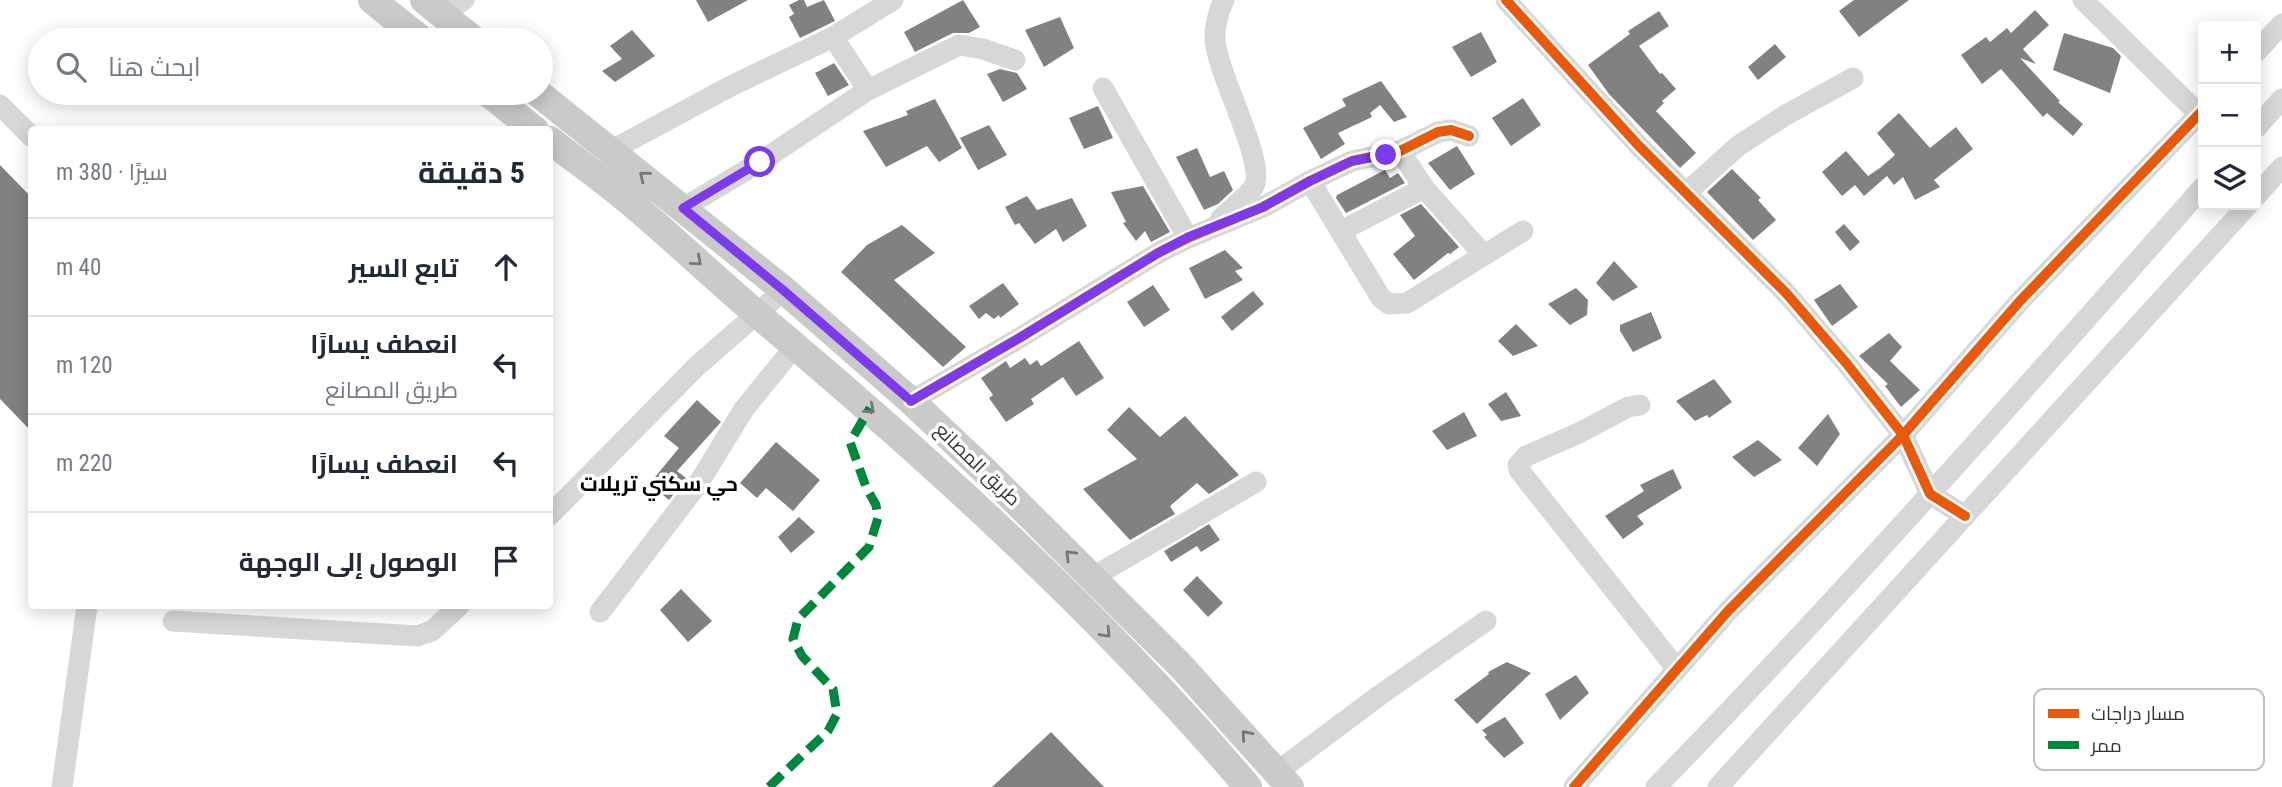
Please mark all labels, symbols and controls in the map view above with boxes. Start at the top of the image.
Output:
map controls [2198,21,2261,210]
button: + [2198,21,2261,84]
search box [28,28,553,105]
icon: search [52,48,90,86]
text: ابحث هنا [108,52,201,82]
button: − [2198,84,2261,147]
route end [1370,139,1401,170]
route start [744,146,775,177]
button: layers [2198,147,2261,210]
text: 5 دقيقة [418,155,525,190]
text: سيرًا · 380 m [56,159,168,186]
one-way arrow [639,172,652,184]
icon: ahead [487,248,525,286]
text: تابع السير [349,253,458,283]
one-way arrow [689,253,702,265]
text: 40 m [56,254,101,281]
text: انعطف يسارًا [310,329,458,359]
icon: left [487,346,525,384]
text: 120 m [56,352,113,379]
text: طريق المصانع [325,377,458,404]
one-way arrow [862,401,875,413]
street label: طريق المصانع [929,418,1025,512]
icon: left [487,444,525,482]
text: انعطف يسارًا [310,449,458,479]
text: 220 m [56,450,113,477]
district label: حي سكني تريلات [580,472,738,501]
icon: arrive [487,542,525,580]
text: الوصول إلى الوجهة [239,547,458,577]
one-way arrow [1065,550,1078,563]
one-way arrow [1098,625,1111,638]
legend [2034,689,2264,770]
text: مسار دراجات [2091,702,2185,725]
one-way arrow [1242,731,1254,744]
text: ممر [2090,734,2122,757]

